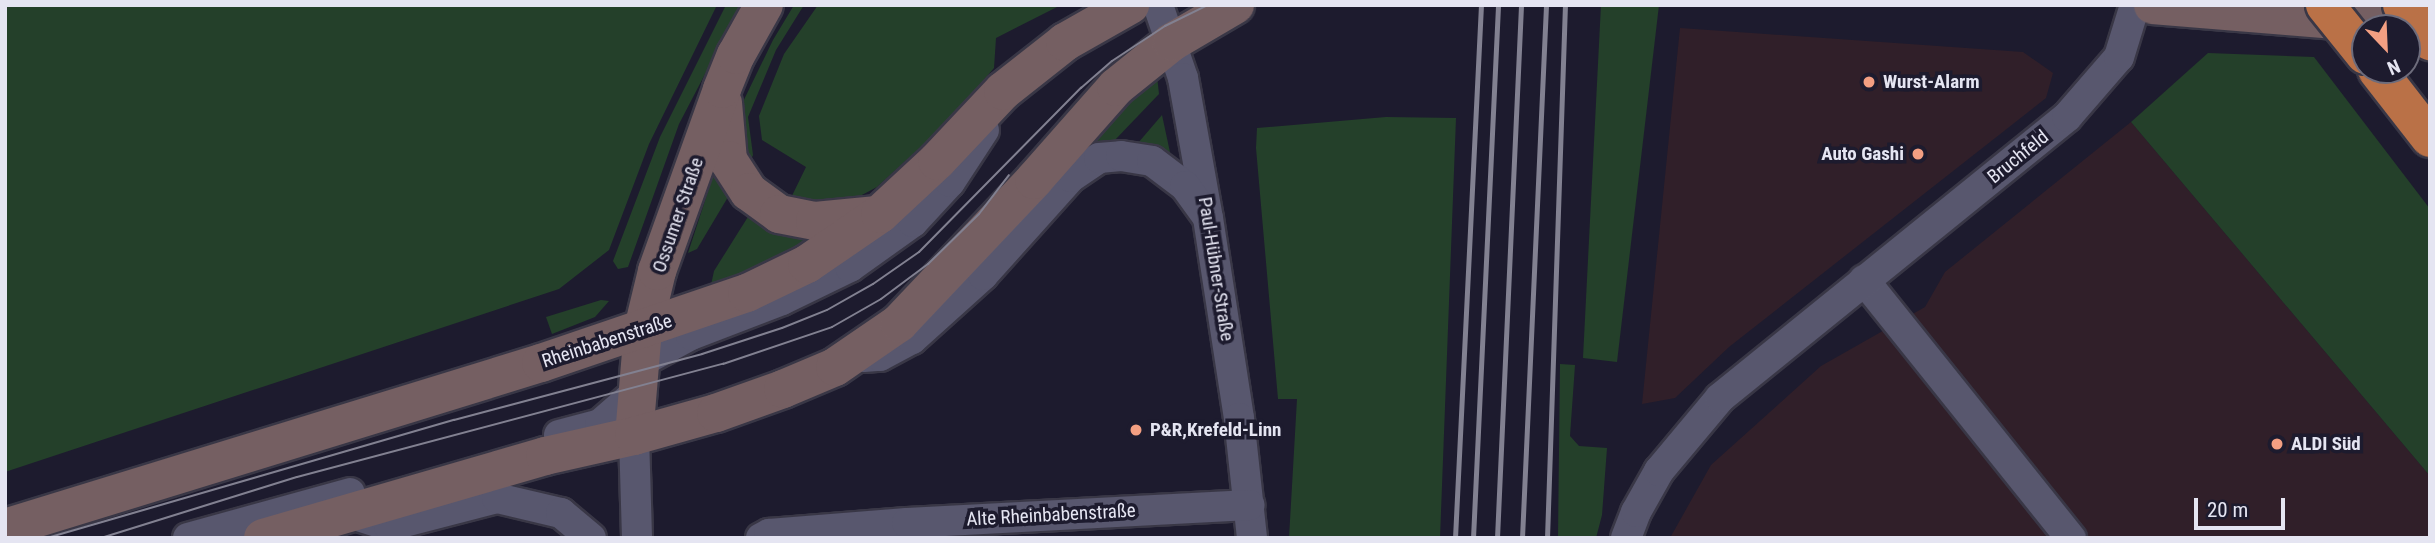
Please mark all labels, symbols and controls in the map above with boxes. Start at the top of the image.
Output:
north arrow [2351,14,2421,84]
text: N [2384,54,2403,80]
place label: Wurst-Alarm [1883,71,1979,93]
marker: Wurst-Alarm [1861,74,1877,90]
street label: Bruchfeld [1983,126,2053,188]
place label: Auto Gashi [1821,143,1904,165]
marker: Auto Gashi [1910,146,1926,162]
street label: Ossumer Straße [648,155,708,275]
street label: Paul-Hübner-Straße [1193,195,1239,343]
street label: Rheinbabenstraße [539,309,675,373]
place label: P&R,Krefeld-Linn [1150,419,1281,441]
marker: P&R,Krefeld-Linn [1128,422,1144,438]
place label: ALDI Süd [2291,433,2361,455]
marker: ALDI Süd [2269,436,2285,452]
scale bar [2197,484,2288,528]
text: 20 m [2207,498,2248,522]
street label: Alte Rheinbabenstraße [966,499,1136,531]

